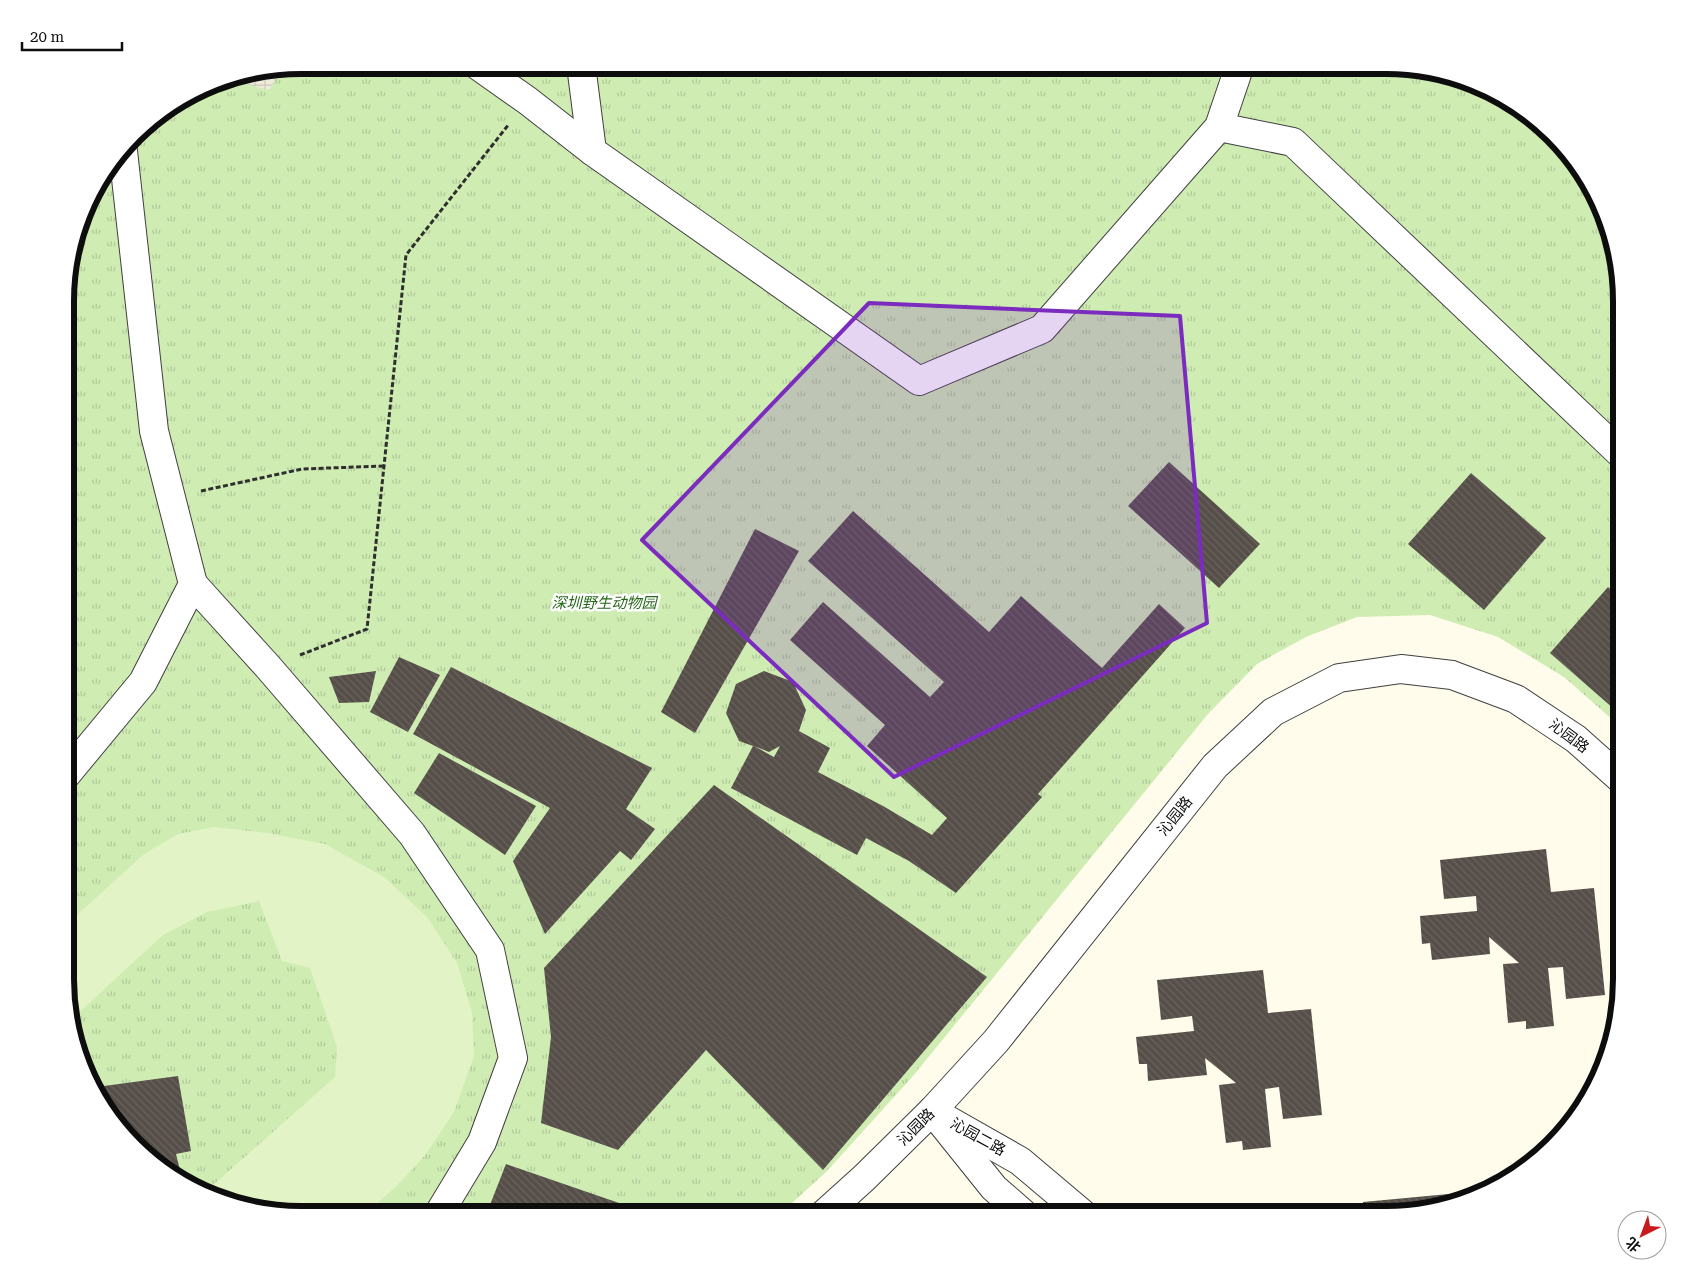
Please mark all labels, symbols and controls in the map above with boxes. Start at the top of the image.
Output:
scale bar [22,20,122,52]
text: 20 m [30,28,65,46]
park label: 深圳野生动物园 [551,594,658,612]
street label: 沁园路 [1546,715,1592,757]
street label: 沁园路 [1154,793,1196,839]
street label: 沁园路 [894,1105,938,1149]
street label: 沁园二路 [947,1115,1009,1159]
north arrow [1617,1210,1667,1260]
text: 北 [1623,1234,1644,1255]

